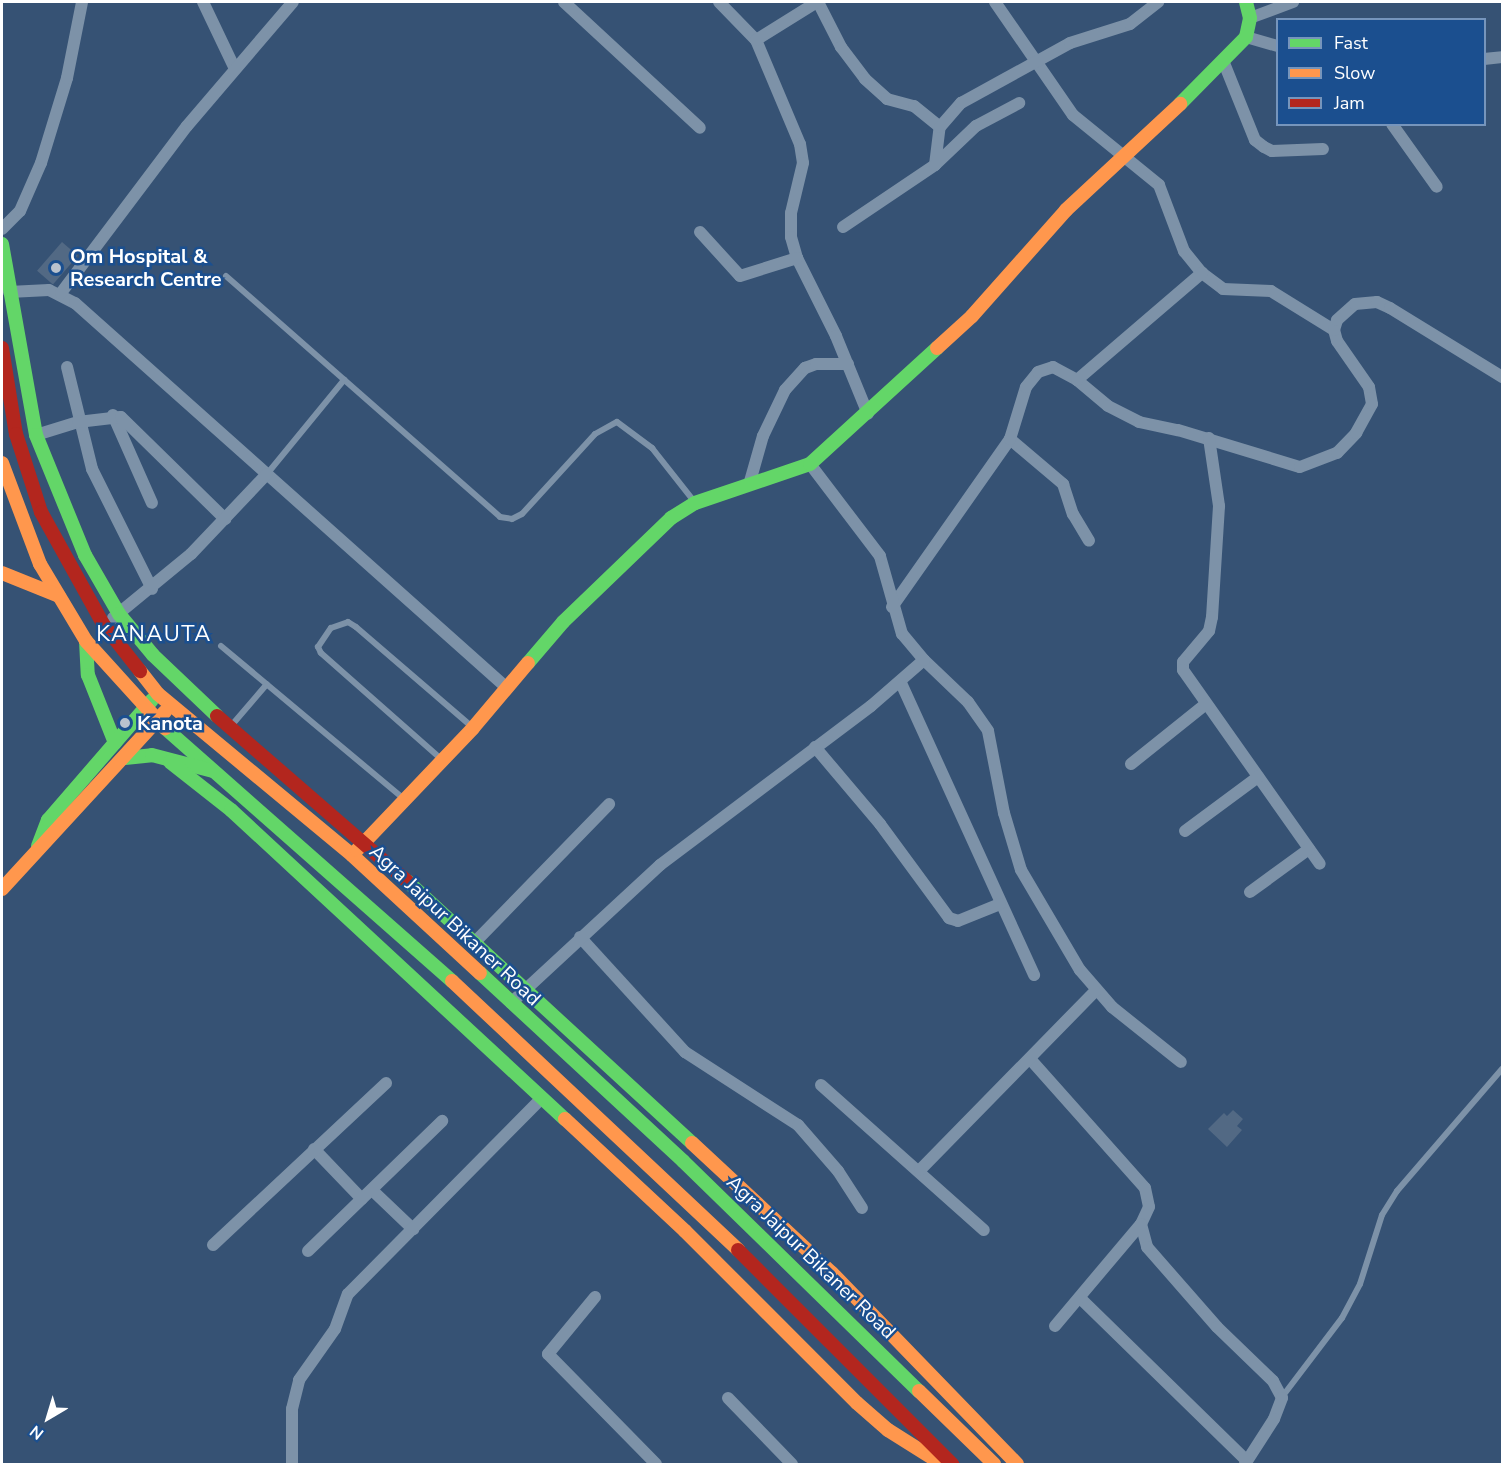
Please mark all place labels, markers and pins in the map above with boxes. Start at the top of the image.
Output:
place label: Om Hospital & Research Centre [70,244,222,291]
marker: Om Hospital & Research Centre [47,259,65,277]
place label: Kanota [137,711,203,735]
marker: Kanota [118,716,132,730]

